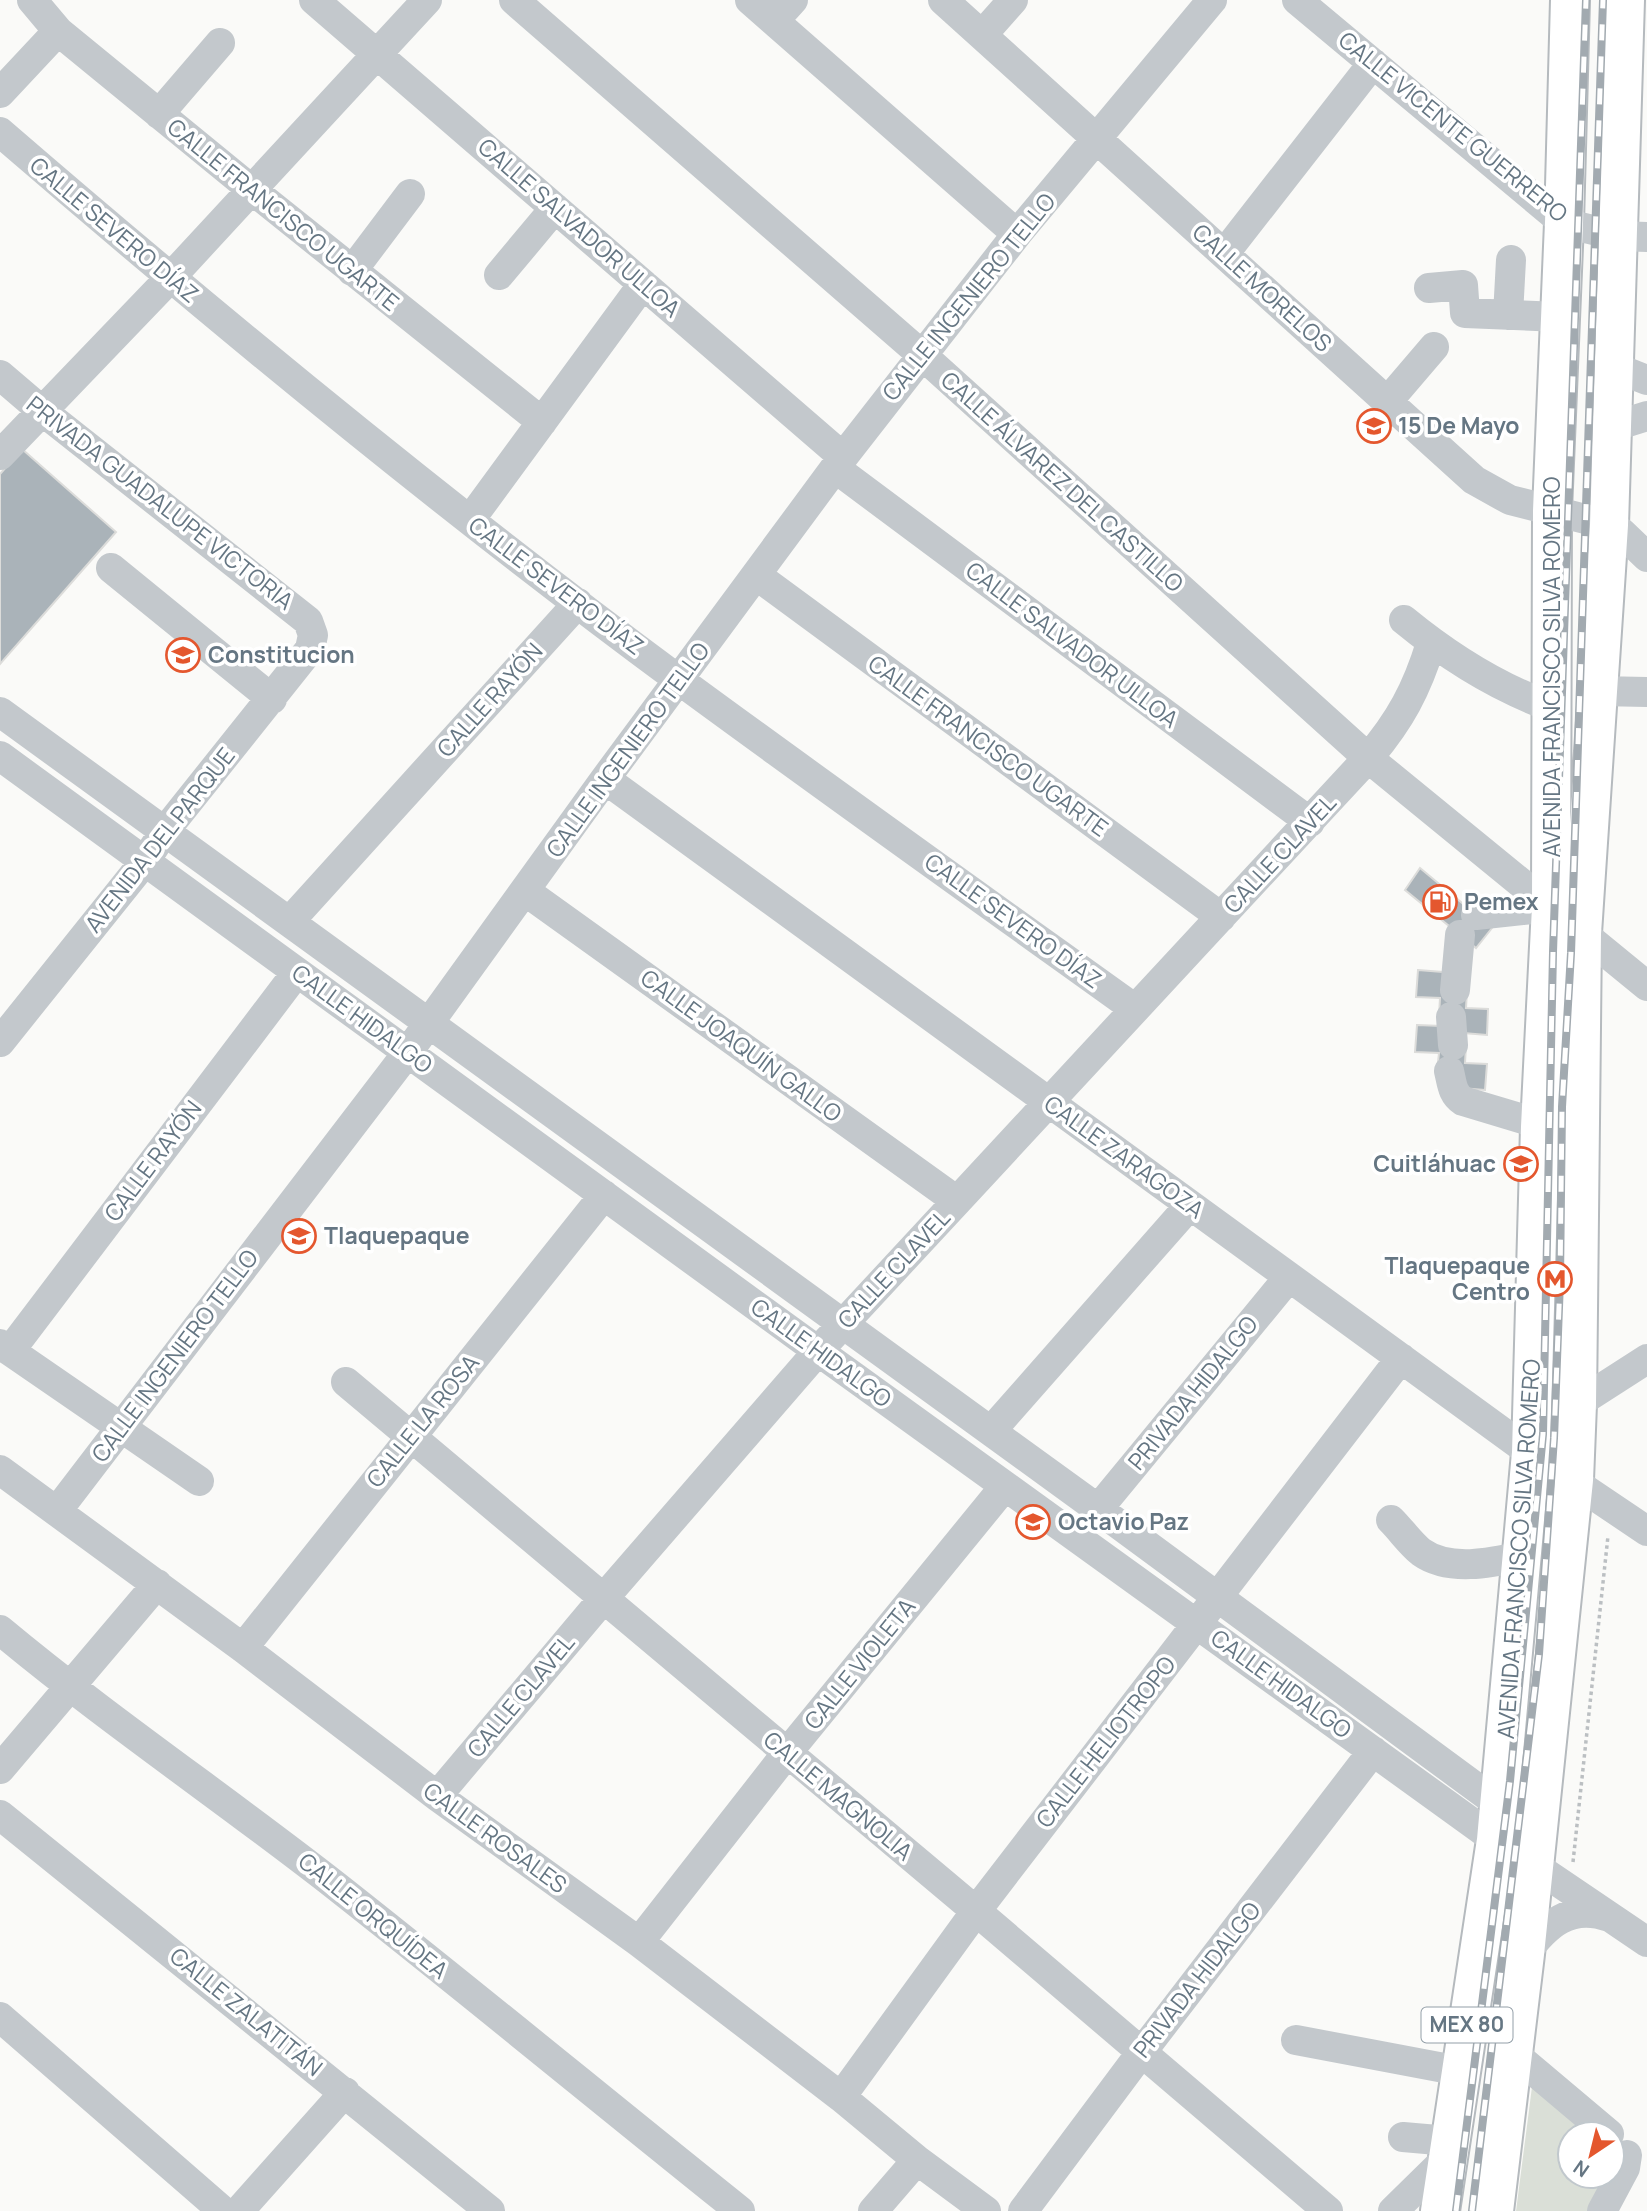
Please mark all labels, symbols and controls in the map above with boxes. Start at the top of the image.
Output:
street label: CALLE VICENTE GUERRERO [1332,24,1575,229]
street label: CALLE FRANCISCO UGARTE [161,111,406,318]
street label: CALLE SALVADOR ULLOA [472,130,688,324]
street label: CALLE SEVERO DÍAZ [23,149,206,309]
street label: CALLE INGENIERO TELLO [874,186,1062,407]
street label: CALLE MORELOS [1186,216,1339,359]
street label: CALLE ÁLVAREZ DEL CASTILLO [934,364,1191,599]
street label: PRIVADA GUADALUPE VICTORIA [21,388,301,617]
school or university icon: 15 De Mayo [1355,407,1393,445]
place label: 15 De Mayo [1398,409,1520,441]
street label: AVENIDA FRANCISCO SILVA ROMERO [1535,477,1567,857]
street label: CALLE SEVERO DÍAZ [463,509,651,662]
street label: CALLE SALVADOR ULLOA [960,554,1186,735]
street label: CALLE RAYÓN [429,635,549,763]
street label: CALLE INGENIERO TELLO [538,635,716,863]
school or university icon: Constitucion [164,636,202,674]
place label: Constitucion [208,638,355,670]
street label: CALLE FRANCISCO UGARTE [862,647,1115,843]
street label: AVENIDA DEL PARQUE [77,740,242,939]
street label: CALLE CLAVEL [1216,787,1343,920]
street label: CALLE SEVERO DÍAZ [919,845,1108,995]
fuel station icon: Pemex [1421,883,1459,921]
place label: Pemex [1464,885,1539,917]
street label: CALLE HIDALGO [286,956,439,1080]
street label: CALLE JOAQUÍN GALLO [635,961,849,1129]
street label: CALLE ZARAGOZA [1038,1087,1211,1225]
street label: CALLE RAYÓN [96,1093,208,1227]
school or university icon: Cuitláhuac [1502,1145,1540,1183]
place label: Cuitláhuac [1373,1147,1496,1179]
street label: CALLE CLAVEL [830,1202,957,1335]
school or university icon: Tlaquepaque [280,1217,318,1255]
place label: Tlaquepaque [324,1219,470,1251]
street label: CALLE INGENIERO TELLO [84,1242,265,1468]
place label: Tlaquepaque Centro [1384,1249,1530,1307]
metro station icon: Tlaquepaque Centro [1536,1260,1574,1298]
street label: CALLE HIDALGO [745,1290,898,1414]
street label: PRIVADA HIDALGO [1120,1309,1264,1476]
street label: CALLE LA ROSA [359,1347,486,1494]
street label: AVENIDA FRANCISCO SILVA ROMERO [1489,1358,1547,1740]
school or university icon: Octavio Paz [1014,1503,1052,1541]
place label: Octavio Paz [1058,1505,1189,1537]
street label: CALLE VIOLETA [796,1591,922,1736]
street label: CALLE HIDALGO [1205,1621,1358,1745]
street label: CALLE CLAVEL [459,1627,581,1764]
street label: CALLE HELIOTROPO [1028,1649,1182,1834]
street label: CALLE MAGNOLIA [757,1723,920,1867]
street label: CALLE ROSALES [417,1774,574,1900]
street label: CALLE ORQUÍDEA [292,1845,456,1986]
street label: PRIVADA HIDALGO [1125,1895,1267,2064]
street label: CALLE ZALATITÁN [163,1940,330,2083]
road number: MEX 80 [1422,2008,1512,2042]
north arrow [1556,2120,1626,2190]
text: N [1568,2154,1594,2183]

